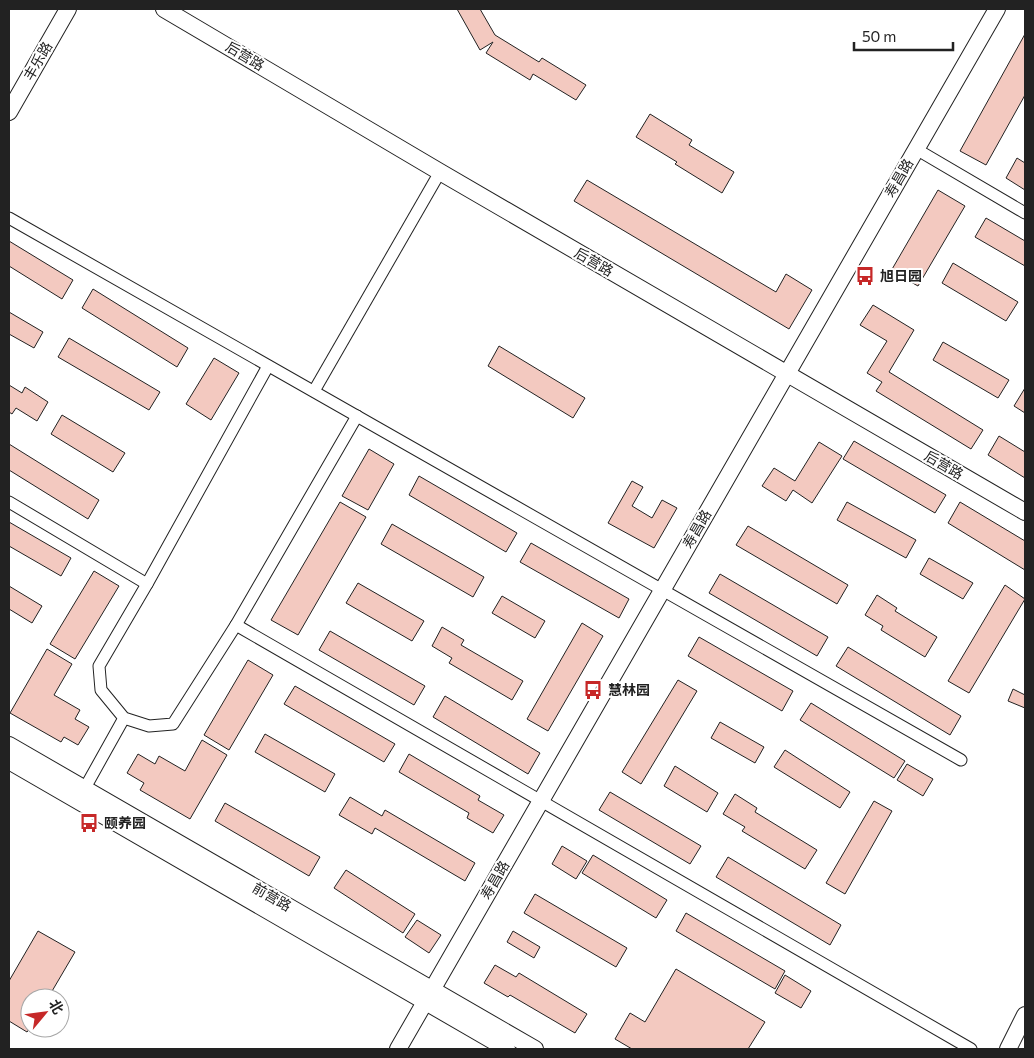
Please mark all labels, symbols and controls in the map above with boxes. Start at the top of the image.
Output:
scale bar [854,20,953,52]
text: 50 m [862,27,896,45]
street label: 后营路 [223,37,268,74]
street label: 丰乐路 [20,38,55,83]
street label: 寿昌路 [881,155,916,200]
street label: 后营路 [572,244,617,279]
bus stop icon: 旭日园 [854,265,876,287]
place label: 旭日园 [880,267,922,284]
street label: 后营路 [922,447,967,482]
street label: 寿昌路 [679,506,714,551]
bus stop icon: 慧林园 [582,679,604,701]
place label: 慧林园 [608,681,650,698]
bus stop icon: 颐养园 [78,812,100,834]
place label: 颐养园 [104,814,146,831]
street label: 寿昌路 [477,857,512,902]
street label: 前营路 [250,879,295,914]
north arrow [20,988,70,1038]
text: 北 [46,996,68,1017]

